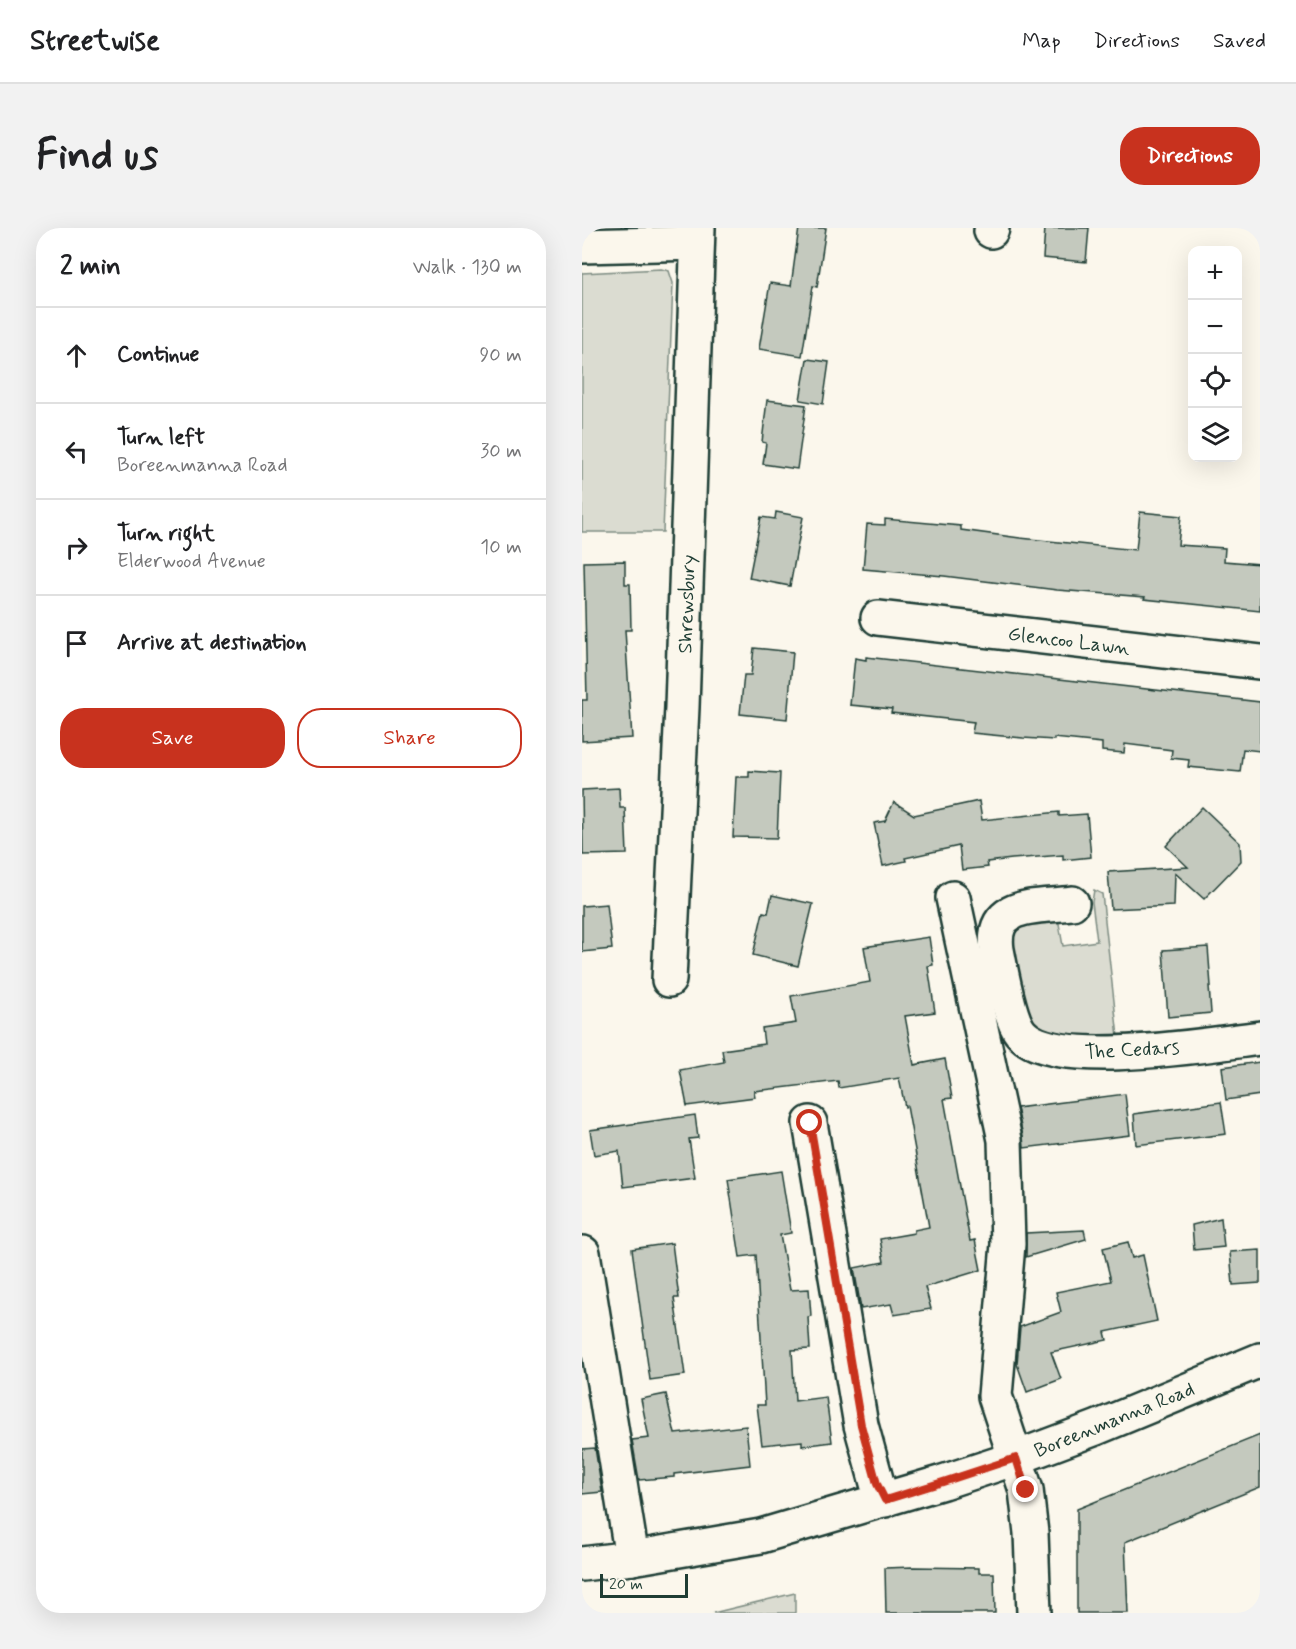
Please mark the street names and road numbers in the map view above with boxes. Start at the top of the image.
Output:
street label: Shrewsbury [672,554,703,654]
street label: Glencoo Lawn [1006,621,1132,662]
street label: The Cedars [1084,1035,1180,1066]
street label: Boreenmanna Road [1030,1376,1199,1465]

